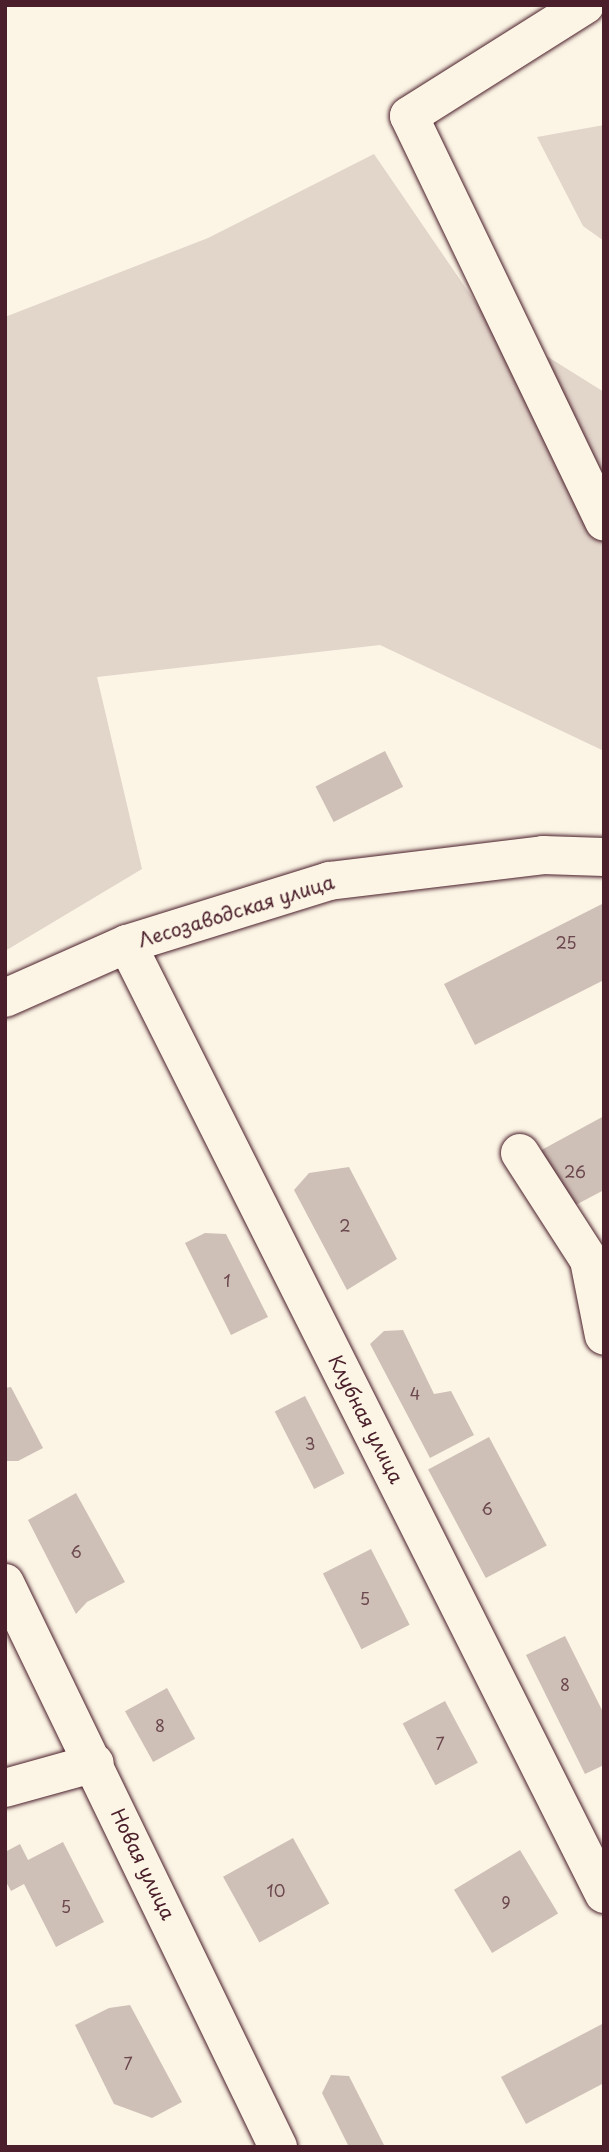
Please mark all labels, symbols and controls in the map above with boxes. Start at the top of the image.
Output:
street label: Лесозаводская улица [135,870,337,952]
house number: 25 [555,932,577,952]
house number: 26 [564,1161,586,1181]
house number: 2 [339,1215,351,1235]
house number: 1 [223,1270,231,1290]
street label: Клубная улица [324,1350,408,1488]
house number: 4 [410,1383,420,1403]
house number: 3 [305,1433,315,1453]
house number: 6 [481,1498,493,1518]
house number: 6 [70,1541,82,1561]
house number: 5 [360,1588,370,1608]
house number: 8 [560,1674,570,1694]
house number: 8 [155,1715,165,1735]
house number: 7 [435,1733,445,1753]
street label: Новая улица [106,1804,180,1924]
house number: 10 [267,1880,285,1900]
house number: 9 [501,1892,511,1912]
house number: 5 [61,1896,71,1916]
house number: 7 [123,2053,133,2073]

